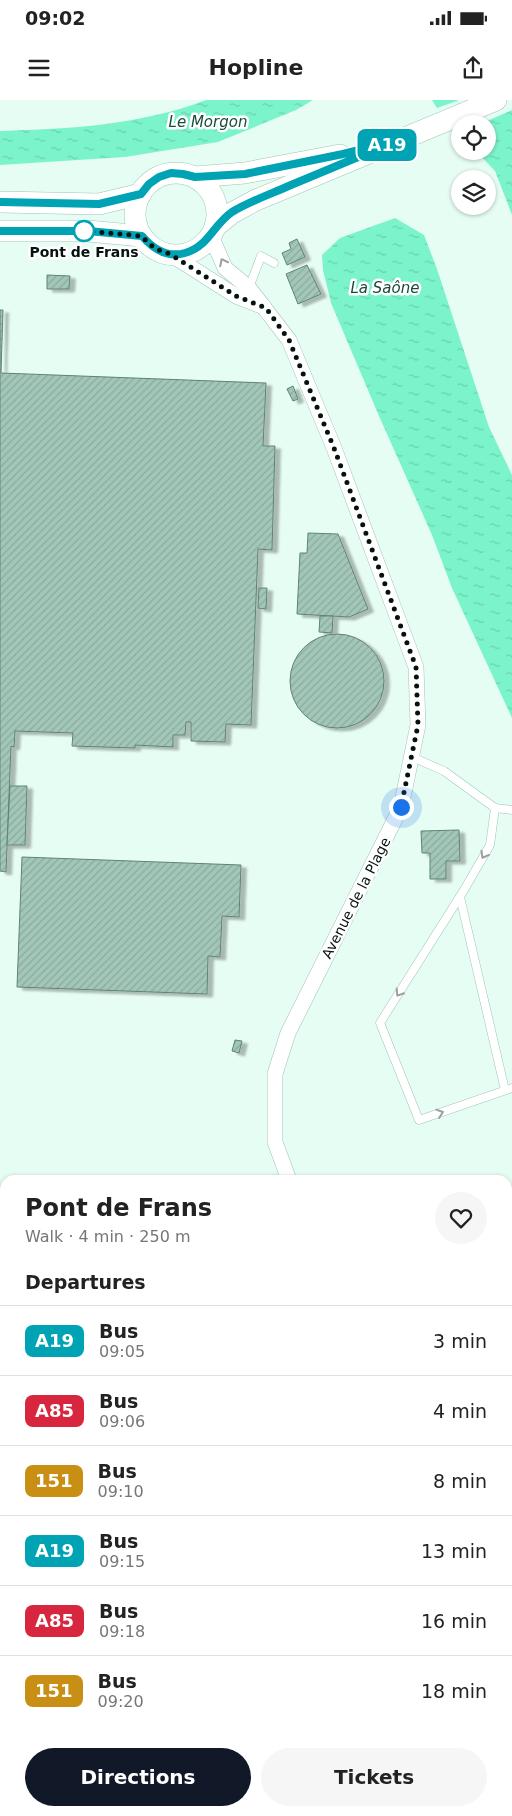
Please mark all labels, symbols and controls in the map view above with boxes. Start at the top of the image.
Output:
text: 09:02 [25,7,85,29]
icon: menu [25,54,53,82]
icon: share [459,54,487,82]
text: Hopline [209,55,303,80]
water label: Le Morgon [169,113,247,131]
map controls [451,115,496,215]
button: locate [451,115,496,160]
line badge: A19 [358,129,416,161]
text: A19 [368,134,406,155]
button: layers [451,170,496,215]
marker: Pont de Frans [73,220,95,242]
place label: Pont de Frans [29,244,139,260]
one-way arrow [219,258,229,267]
water label: La Saône [351,279,419,297]
your location [389,795,414,820]
street label: Avenue de la Plage [319,835,393,961]
one-way arrow [480,849,490,858]
one-way arrow [395,987,405,996]
one-way arrow [435,1109,444,1119]
button: heart [435,1192,487,1244]
text: Pont de Frans [25,1194,212,1222]
text: Walk · 4 min · 250 m [25,1227,190,1246]
text: Departures [25,1271,146,1293]
text: Bus [99,1320,138,1342]
text: A19 [35,1330,74,1351]
text: 3 min [433,1330,487,1352]
text: 09:05 [99,1342,145,1361]
text: Bus [99,1390,138,1412]
text: A85 [35,1400,74,1421]
text: 4 min [433,1400,487,1422]
text: 09:06 [99,1412,145,1431]
text: Bus [98,1460,137,1482]
text: 151 [35,1470,73,1491]
text: 8 min [433,1470,487,1492]
text: 09:10 [98,1482,144,1501]
text: Bus [99,1530,138,1552]
text: A19 [35,1540,74,1561]
text: 13 min [421,1540,487,1562]
text: 09:15 [99,1552,145,1571]
text: Bus [99,1600,138,1622]
text: A85 [35,1610,74,1631]
text: 16 min [421,1610,487,1632]
text: 09:18 [99,1622,145,1641]
text: Bus [98,1670,137,1692]
text: 151 [35,1680,73,1701]
text: 18 min [421,1680,487,1702]
text: 09:20 [98,1692,144,1711]
button: Directions [25,1748,251,1806]
button: Tickets [261,1748,487,1806]

